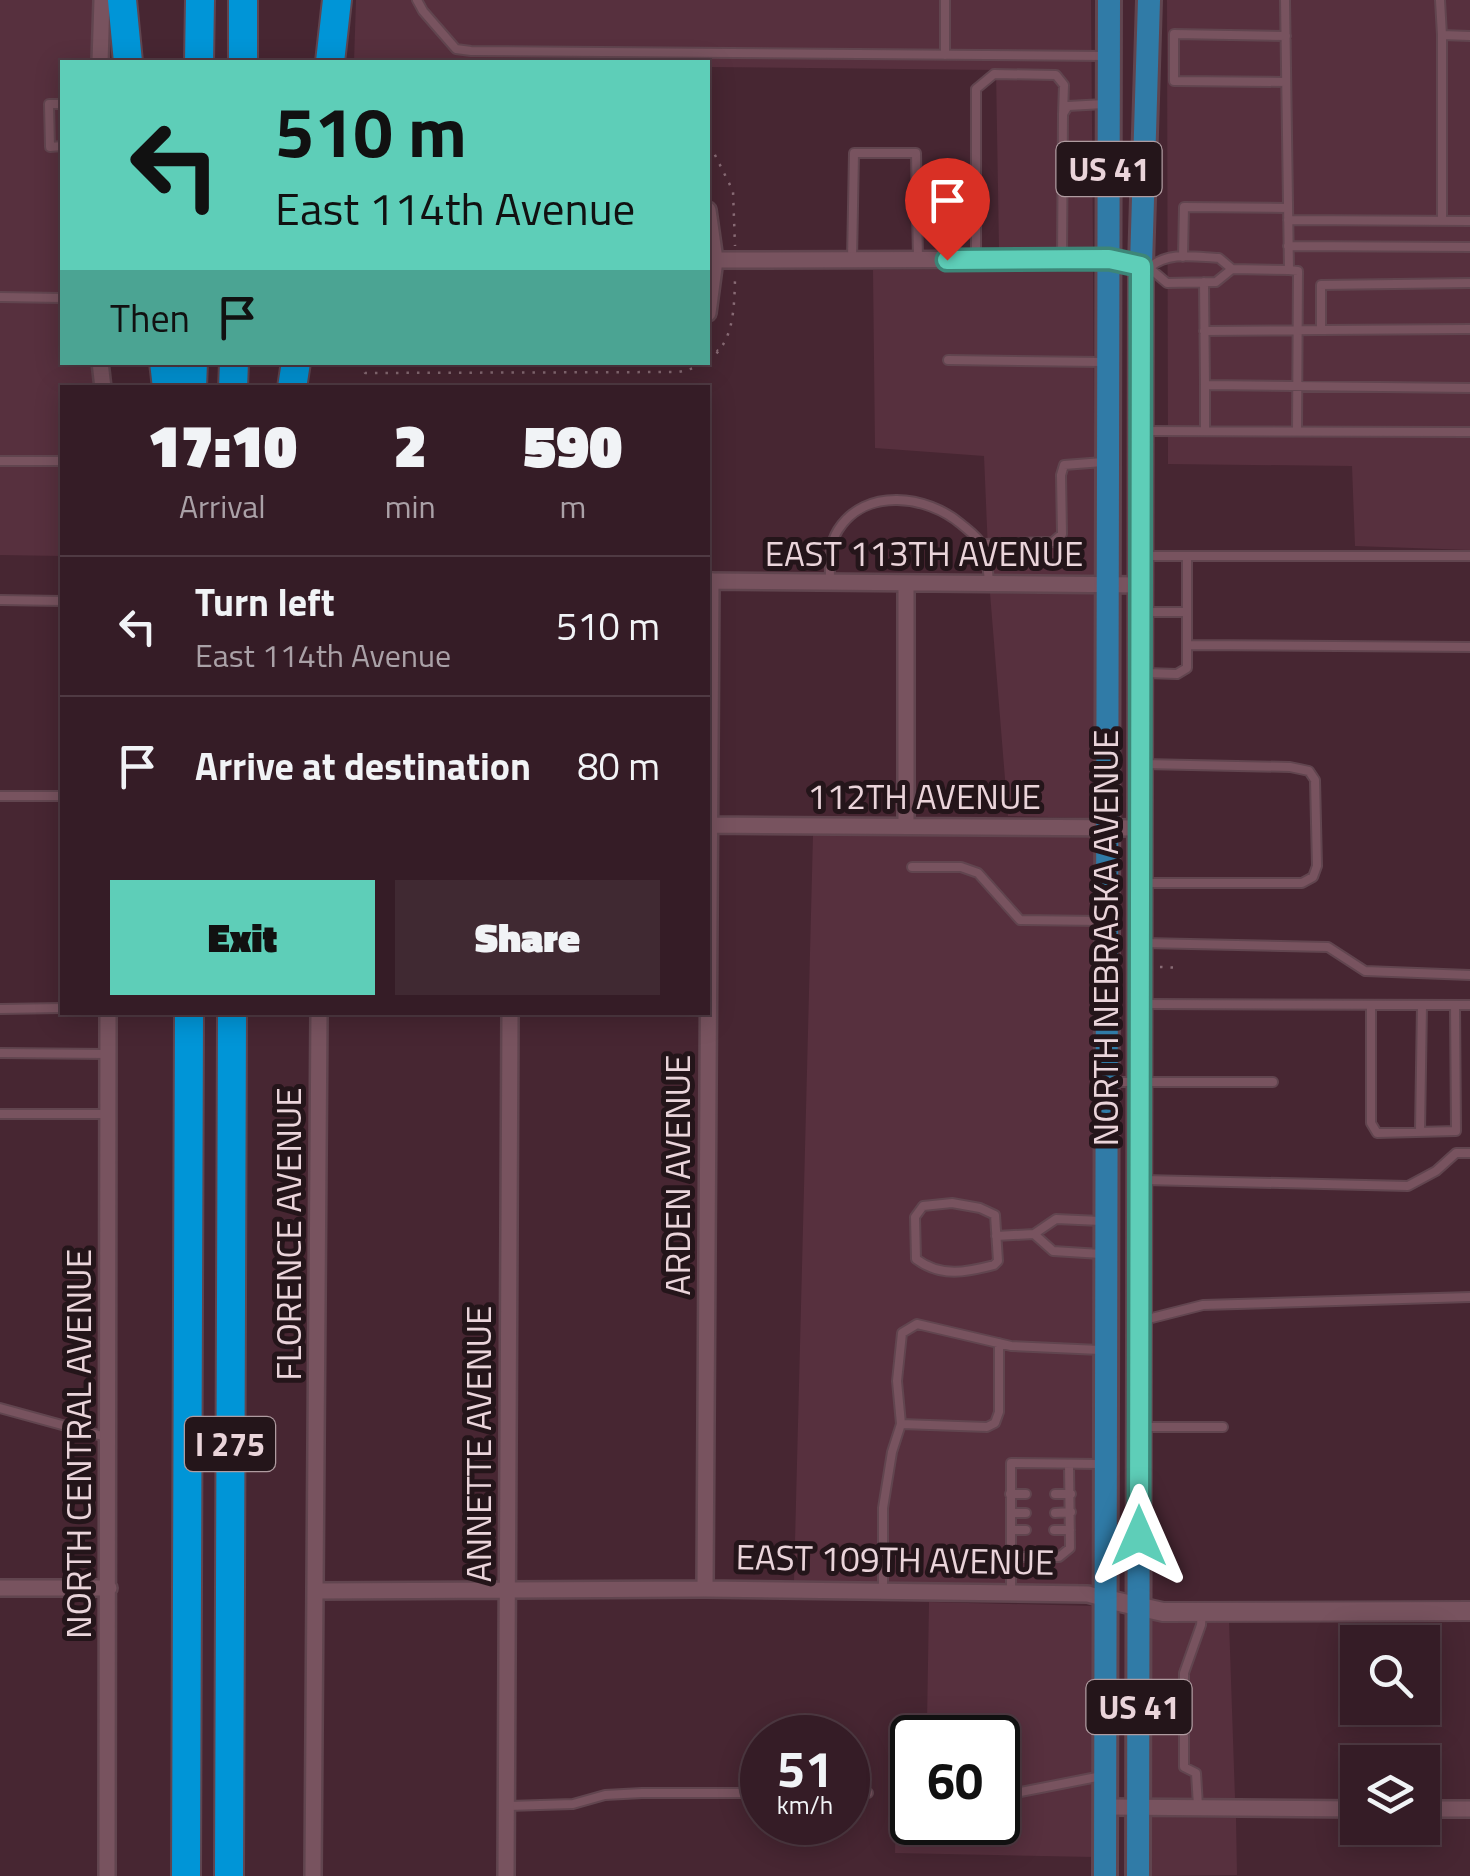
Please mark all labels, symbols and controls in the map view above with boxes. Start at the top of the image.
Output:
text: 510 m [275,78,467,184]
icon: left [110,100,240,230]
road number: US 41 [1056,142,1162,196]
pin [905,158,990,261]
icon: arrive [920,173,975,228]
text: East 114th Avenue [275,174,635,242]
text: Then [110,289,190,347]
icon: arrive [210,290,265,345]
text: 17:10 [148,399,297,490]
text: 2 [394,399,427,490]
text: 590 [523,399,622,490]
text: Arrival [179,482,266,530]
text: min [385,482,436,530]
text: m [559,482,586,530]
street label: EAST 113TH AVENUE [765,526,1083,580]
text: Turn left [195,573,335,631]
text: 510 m [556,597,660,655]
icon: left [110,599,165,654]
text: East 114th Avenue [195,631,451,679]
street label: NORTH NEBRASKA AVENUE [1078,730,1132,1146]
text: Arrive at destination [195,737,531,795]
text: 80 m [577,737,660,795]
icon: arrive [110,739,165,794]
street label: 112TH AVENUE [807,769,1041,823]
button: Exit [110,880,375,995]
button: Share [395,880,660,995]
street label: ARDEN AVENUE [650,1055,704,1295]
street label: FLORENCE AVENUE [261,1087,315,1381]
street label: NORTH CENTRAL AVENUE [51,1249,105,1639]
street label: ANNETTE AVENUE [451,1306,505,1582]
road number: I 275 [185,1417,275,1471]
position arrow [1087,1484,1191,1588]
street label: EAST 109TH AVENUE [735,1529,1055,1589]
map controls [1340,1625,1440,1845]
button: search [1340,1625,1440,1725]
road number: US 41 [1086,1680,1192,1734]
speed limit sign: 60 [890,1715,1020,1845]
text: 51 [777,1730,833,1806]
button: layers [1340,1745,1440,1845]
text: km/h [777,1786,833,1824]

